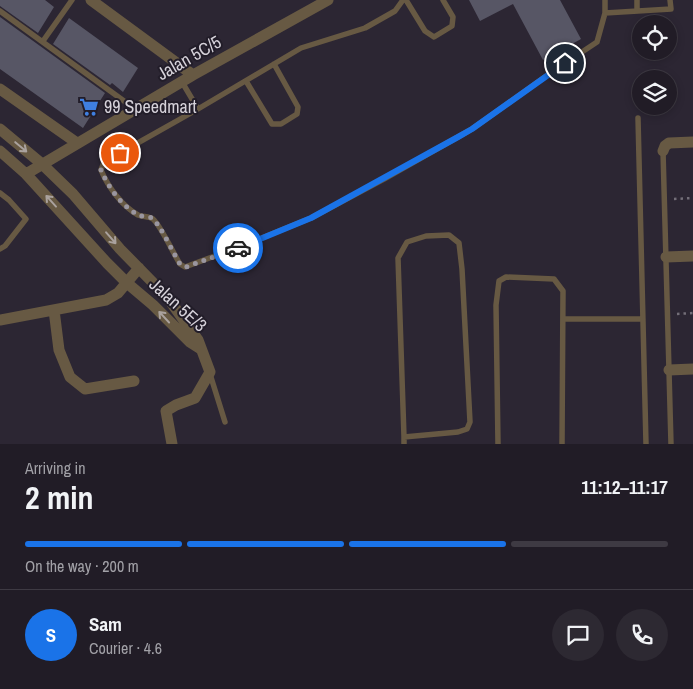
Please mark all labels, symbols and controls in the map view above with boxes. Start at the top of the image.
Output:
map controls [632,15,677,115]
button: locate [632,15,677,60]
street label: Jalan 5C/5 [152,29,226,86]
pin [544,42,586,84]
icon: home [551,49,579,77]
button: layers [632,70,677,115]
place label: 99 Speedmart [104,94,197,119]
supermarket icon: 99 Speedmart [78,96,100,118]
pin [99,132,141,174]
icon: bag [106,139,134,167]
one-way arrow [14,141,27,152]
one-way arrow [45,194,56,207]
courier [213,223,263,273]
one-way arrow [105,232,117,245]
icon: car [224,234,252,262]
street label: Jalan 5E/3 [144,272,213,337]
one-way arrow [158,310,170,323]
text: Arriving in [25,457,86,479]
text: 11:12–11:17 [581,474,668,500]
text: 2 min [25,476,94,519]
text: On the way · 200 m [25,555,139,577]
button: chat [552,609,604,661]
button: phone [616,609,668,661]
text: Sam [89,611,122,637]
text: S [46,622,56,648]
text: Courier · 4.6 [89,637,162,659]

